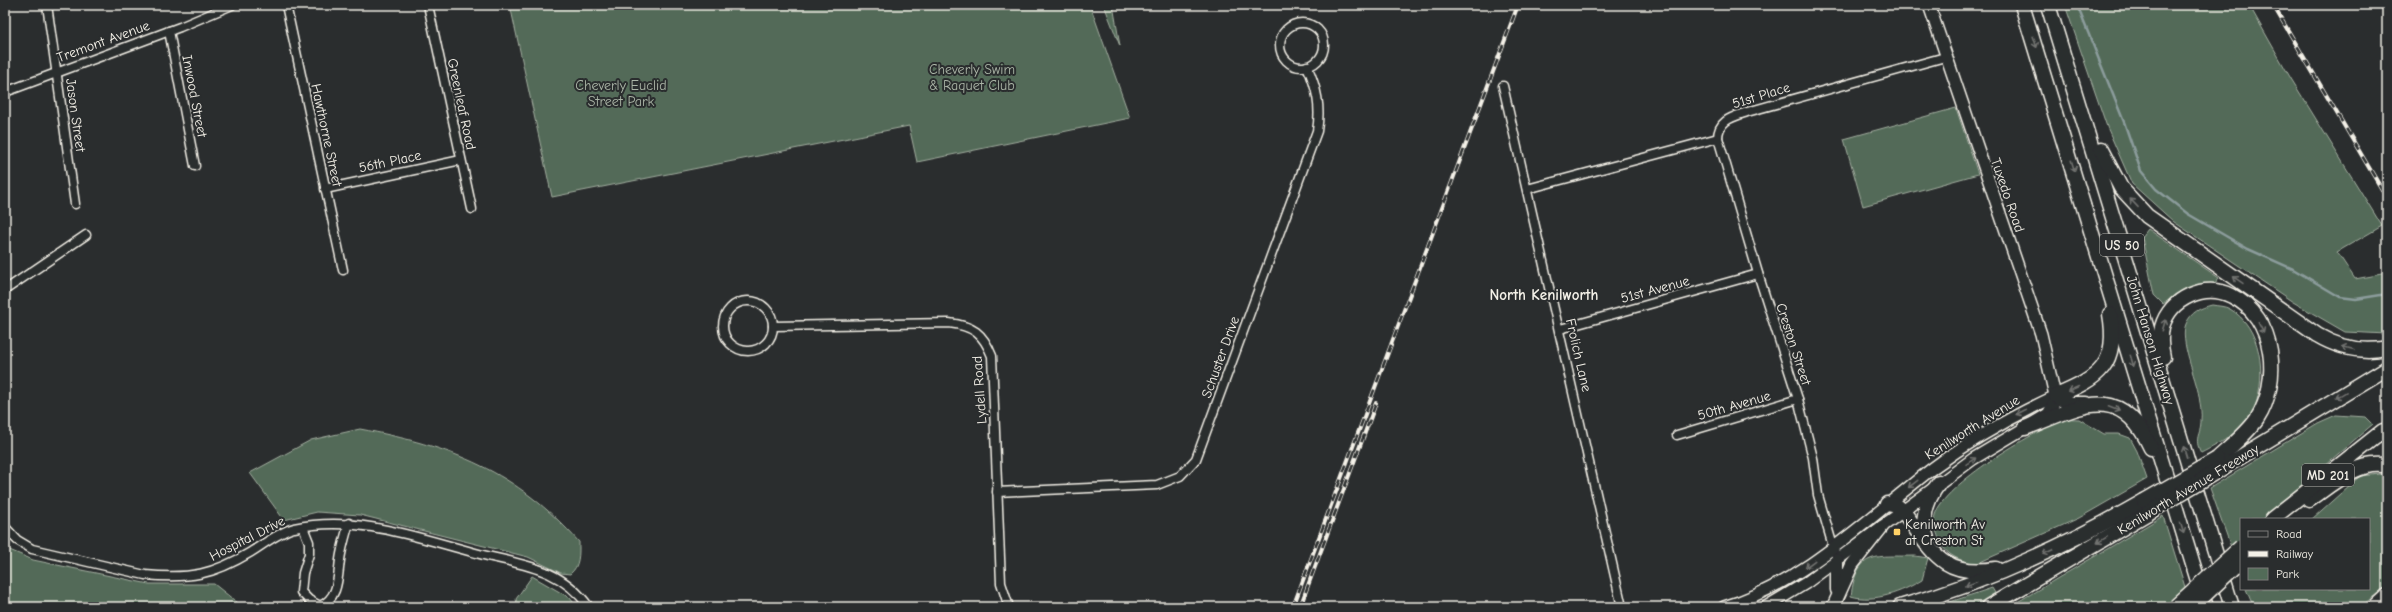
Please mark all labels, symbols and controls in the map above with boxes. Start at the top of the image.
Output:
street label: Tremont Avenue [54,17,152,66]
one-way arrow [2031,36,2039,48]
street label: Inwood Street [178,54,211,140]
street label: Greenleaf Road [444,57,480,151]
park label: Cheverly Swim & Raquet Club [929,61,1015,94]
street label: Jason Street [62,77,89,154]
park label: Cheverly Euclid Street Park [575,77,667,110]
street label: 51st Place [1730,79,1792,112]
street label: Hawthorne Street [307,82,346,189]
street label: 56th Place [357,147,423,176]
street label: Tuxedo Road [1987,156,2028,235]
one-way arrow [2070,160,2077,173]
one-way arrow [2129,198,2139,208]
road number: US 50 [2100,234,2144,256]
street label: 51st Avenue [1619,272,1691,307]
street label: John Hanson Highway [2123,273,2178,408]
one-way arrow [2233,276,2244,284]
district label: North Kenilworth [1490,286,1598,304]
street label: Creston Street [1772,301,1815,388]
street label: Schuster Drive [1198,314,1243,400]
street label: Frolich Lane [1562,317,1595,393]
one-way arrow [2160,320,2168,332]
one-way arrow [2258,322,2266,334]
one-way arrow [2342,344,2355,351]
one-way arrow [2129,354,2136,367]
street label: Lydell Road [969,355,990,425]
one-way arrow [2068,386,2080,393]
street label: 50th Avenue [1696,387,1772,424]
street label: Kenilworth Avenue [1922,391,2023,463]
one-way arrow [2335,392,2347,400]
one-way arrow [2108,405,2120,413]
one-way arrow [2015,409,2027,417]
street label: Kenilworth Avenue Freeway [2114,440,2263,539]
one-way arrow [2181,446,2188,459]
one-way arrow [1965,456,1977,464]
road number: MD 201 [2302,464,2354,486]
one-way arrow [1907,480,1918,488]
street label: Hospital Drive [207,512,288,565]
place label: Kenilworth Av at Creston St [1905,516,1985,549]
legend [2240,518,2370,590]
one-way arrow [2179,521,2186,534]
marker: Kenilworth Av at Creston St [1892,527,1902,537]
text: Road [2276,527,2302,541]
one-way arrow [2096,536,2108,544]
text: Railway [2276,547,2314,561]
one-way arrow [2042,549,2054,556]
one-way arrow [1805,559,1816,568]
text: Park [2276,567,2299,581]
one-way arrow [1966,581,1978,589]

